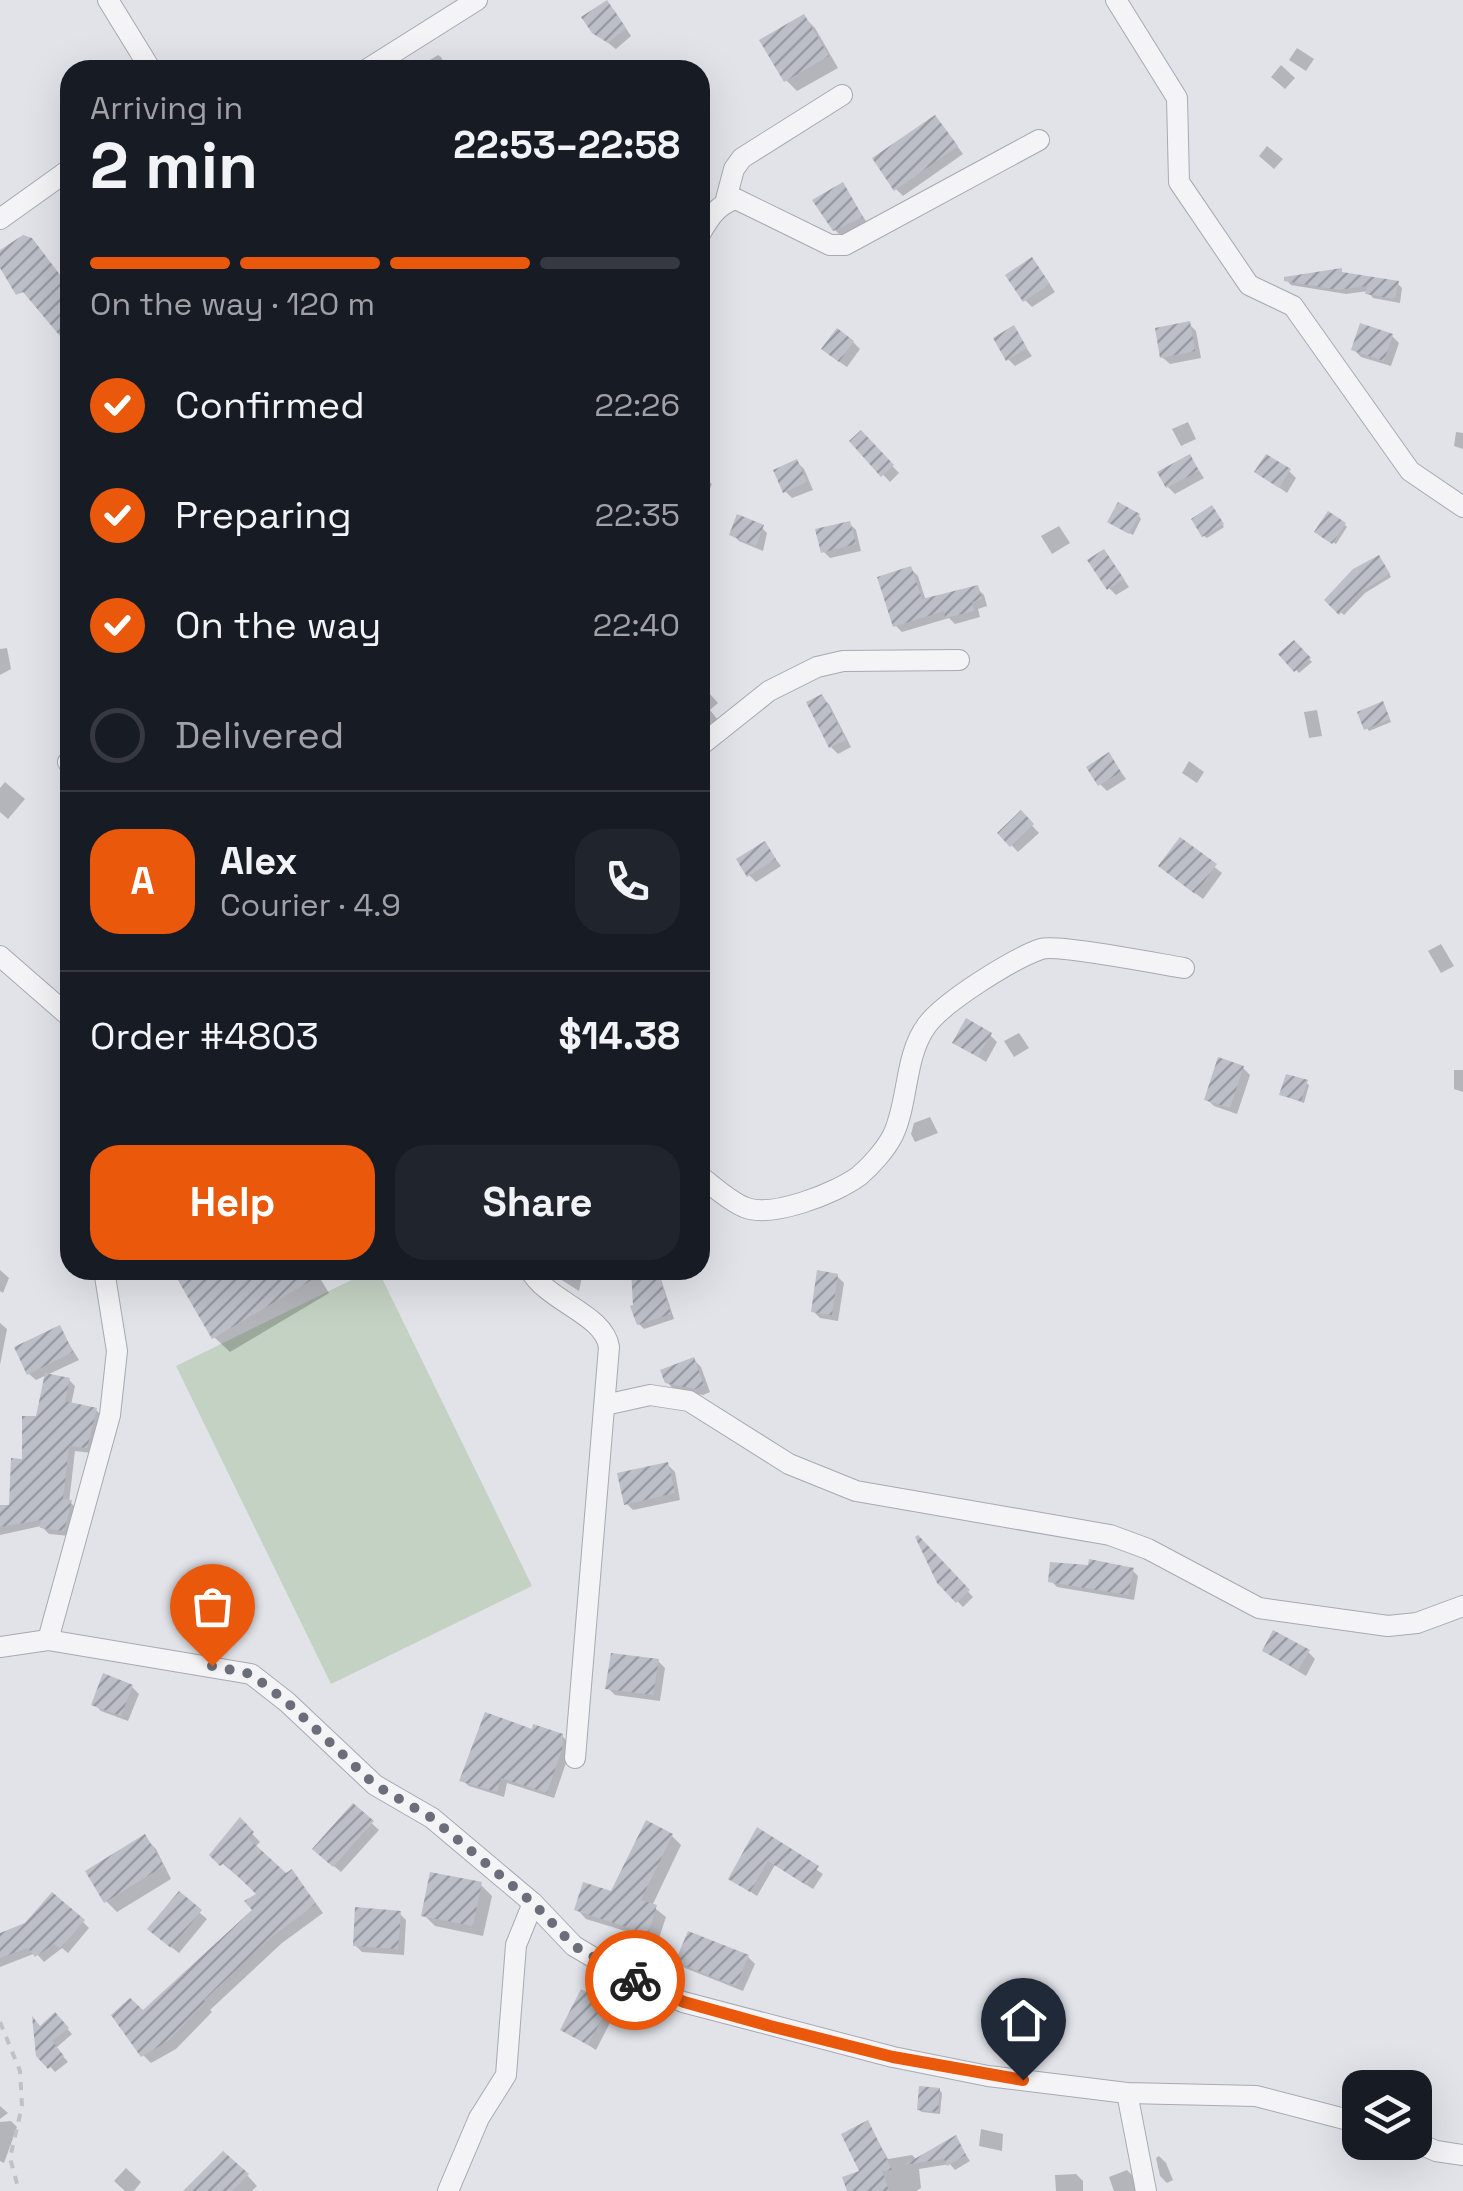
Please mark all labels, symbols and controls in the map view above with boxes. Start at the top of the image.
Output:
text: Arriving in [90,88,243,128]
text: 22:53–22:58 [453,121,680,169]
text: 2 min [90,124,258,207]
text: On the way · 120 m [90,284,375,324]
icon: check [90,378,145,433]
text: Confirmed [175,381,365,429]
text: 22:26 [594,385,680,425]
icon: check [90,488,145,543]
text: Preparing [175,491,352,539]
text: 22:35 [595,495,680,535]
icon: check [90,598,145,653]
text: On the way [175,601,381,649]
text: 22:40 [593,605,680,645]
text: Delivered [175,711,344,759]
button: phone [575,829,680,934]
text: Alex [220,837,297,885]
text: A [130,857,155,905]
text: Courier · 4.9 [220,885,401,925]
text: Order #4803 [90,1012,319,1060]
text: $14.38 [558,1012,680,1060]
button: Help [90,1145,375,1260]
button: Share [395,1145,680,1260]
pin [170,1564,255,1667]
icon: bag [185,1579,240,1634]
courier [585,1930,685,2030]
icon: bike [608,1953,663,2008]
pin [981,1978,1066,2081]
icon: home [996,1993,1051,2048]
map controls [1342,2070,1432,2160]
button: layers [1342,2070,1432,2160]

